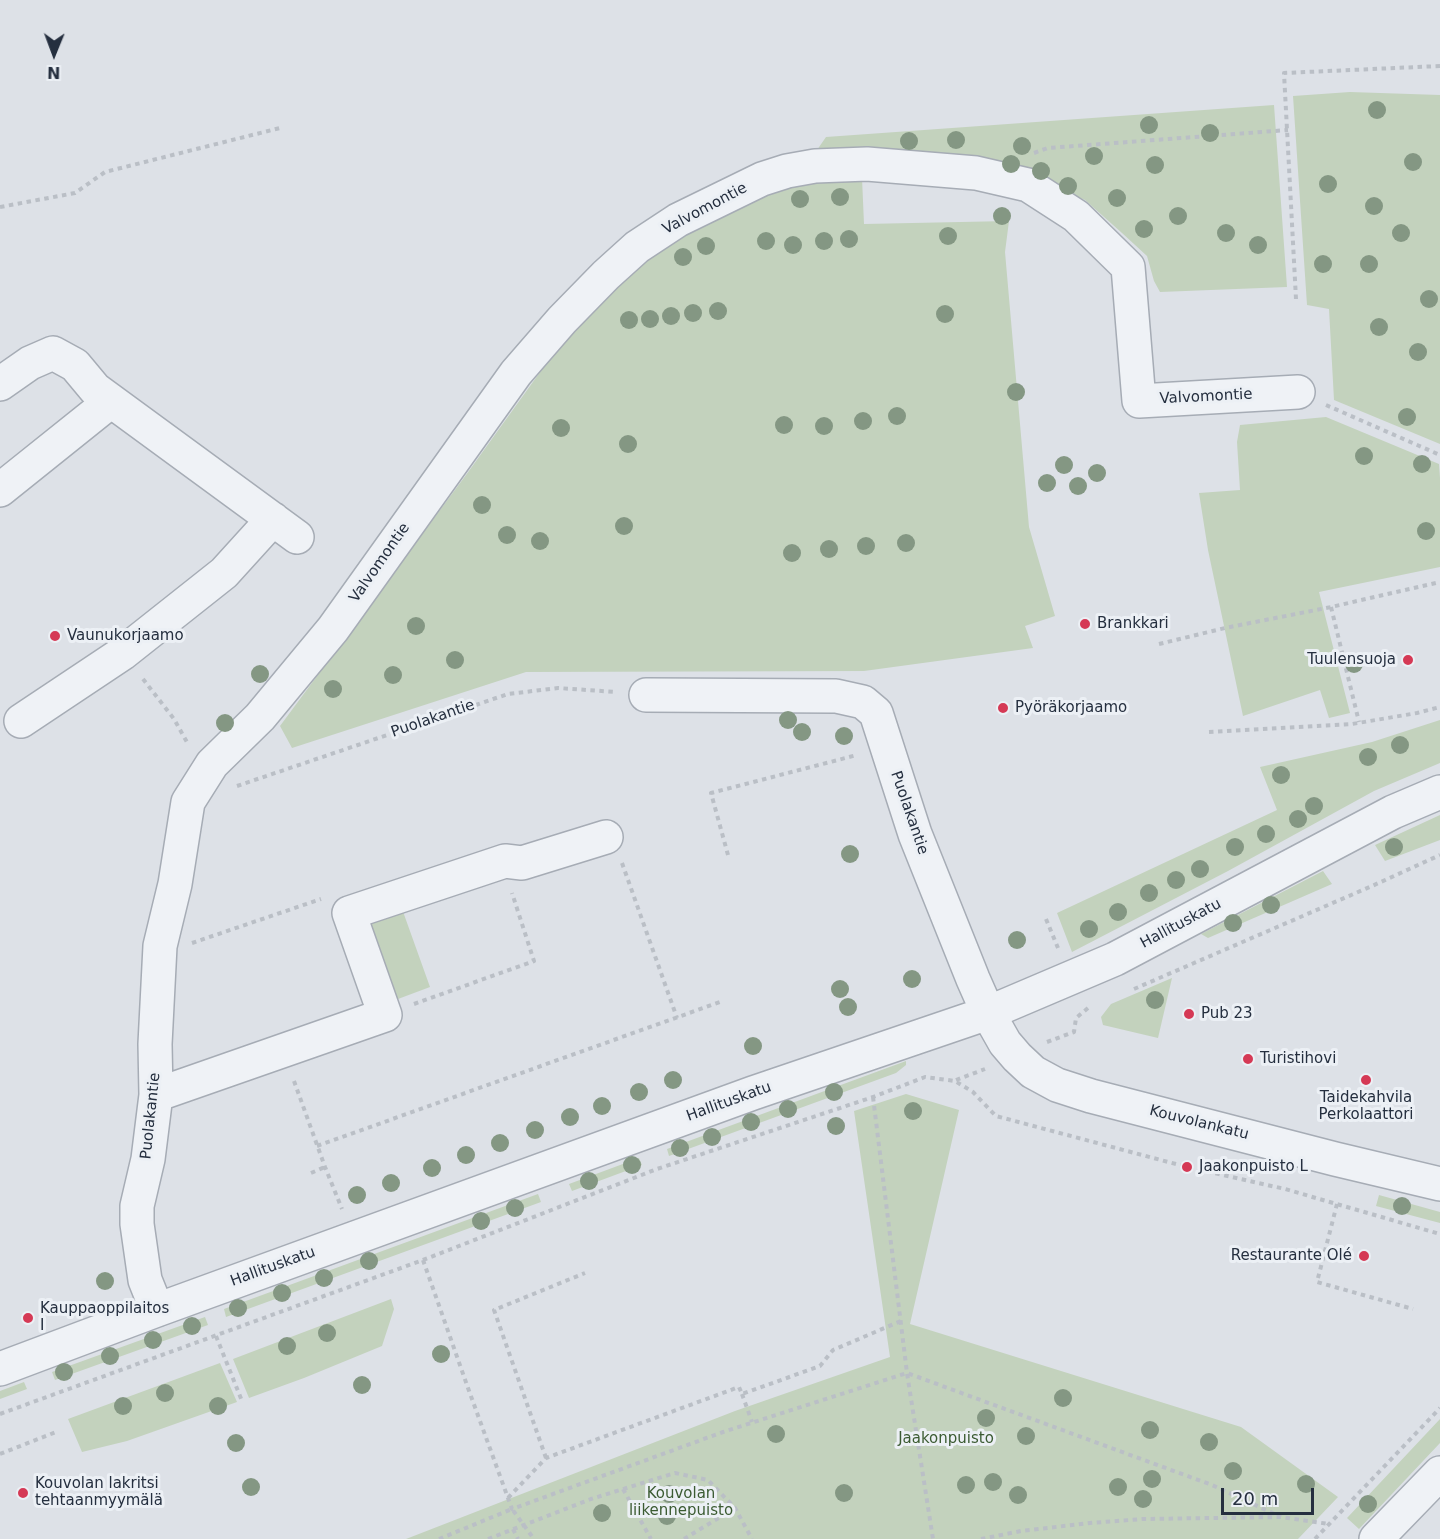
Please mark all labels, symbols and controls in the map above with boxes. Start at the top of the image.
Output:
north arrow [24,24,84,84]
text: N [47,63,61,82]
street label: Valvomontie [660,179,750,239]
street label: Valvomontie [1159,386,1253,408]
street label: Valvomontie [346,520,414,606]
place label: Brankkari [1097,615,1169,633]
marker: Brankkari [1078,617,1092,631]
place label: Vaunukorjaamo [67,627,184,645]
marker: Vaunukorjaamo [48,629,62,643]
place label: Tuulensuoja [1307,651,1396,669]
marker: Tuulensuoja [1401,653,1415,667]
street label: Puolakantie [389,696,477,742]
place label: Pyöräkorjaamo [1015,699,1127,717]
marker: Pyöräkorjaamo [996,701,1010,715]
street label: Puolakantie [886,769,932,857]
street label: Hallituskatu [1137,895,1225,953]
place label: Pub 23 [1201,1005,1253,1023]
marker: Pub 23 [1182,1007,1196,1021]
place label: Turistihovi [1260,1050,1336,1068]
marker: Turistihovi [1241,1052,1255,1066]
street label: Puolakantie [137,1072,165,1160]
marker: Taidekahvila Perkolaattori [1359,1073,1373,1087]
street label: Hallituskatu [684,1078,774,1126]
place label: Taidekahvila Perkolaattori [1318,1089,1414,1124]
street label: Kouvolankatu [1147,1102,1251,1144]
place label: Jaakonpuisto L [1199,1158,1308,1176]
marker: Jaakonpuisto L [1180,1160,1194,1174]
street label: Hallituskatu [228,1243,318,1291]
place label: Restaurante Olé [1231,1247,1352,1265]
marker: Restaurante Olé [1357,1249,1371,1263]
place label: Kauppaoppilaitos I [40,1300,169,1335]
marker: Kauppaoppilaitos I [21,1311,35,1325]
park label: Jaakonpuisto [898,1430,994,1448]
place label: Kouvolan lakritsi tehtaanmyymälä [35,1475,163,1510]
scale bar [1224,1476,1317,1514]
park label: Kouvolan liikennepuisto [629,1485,733,1520]
marker: Kouvolan lakritsi tehtaanmyymälä [16,1486,30,1500]
text: 20 m [1232,1488,1278,1509]

